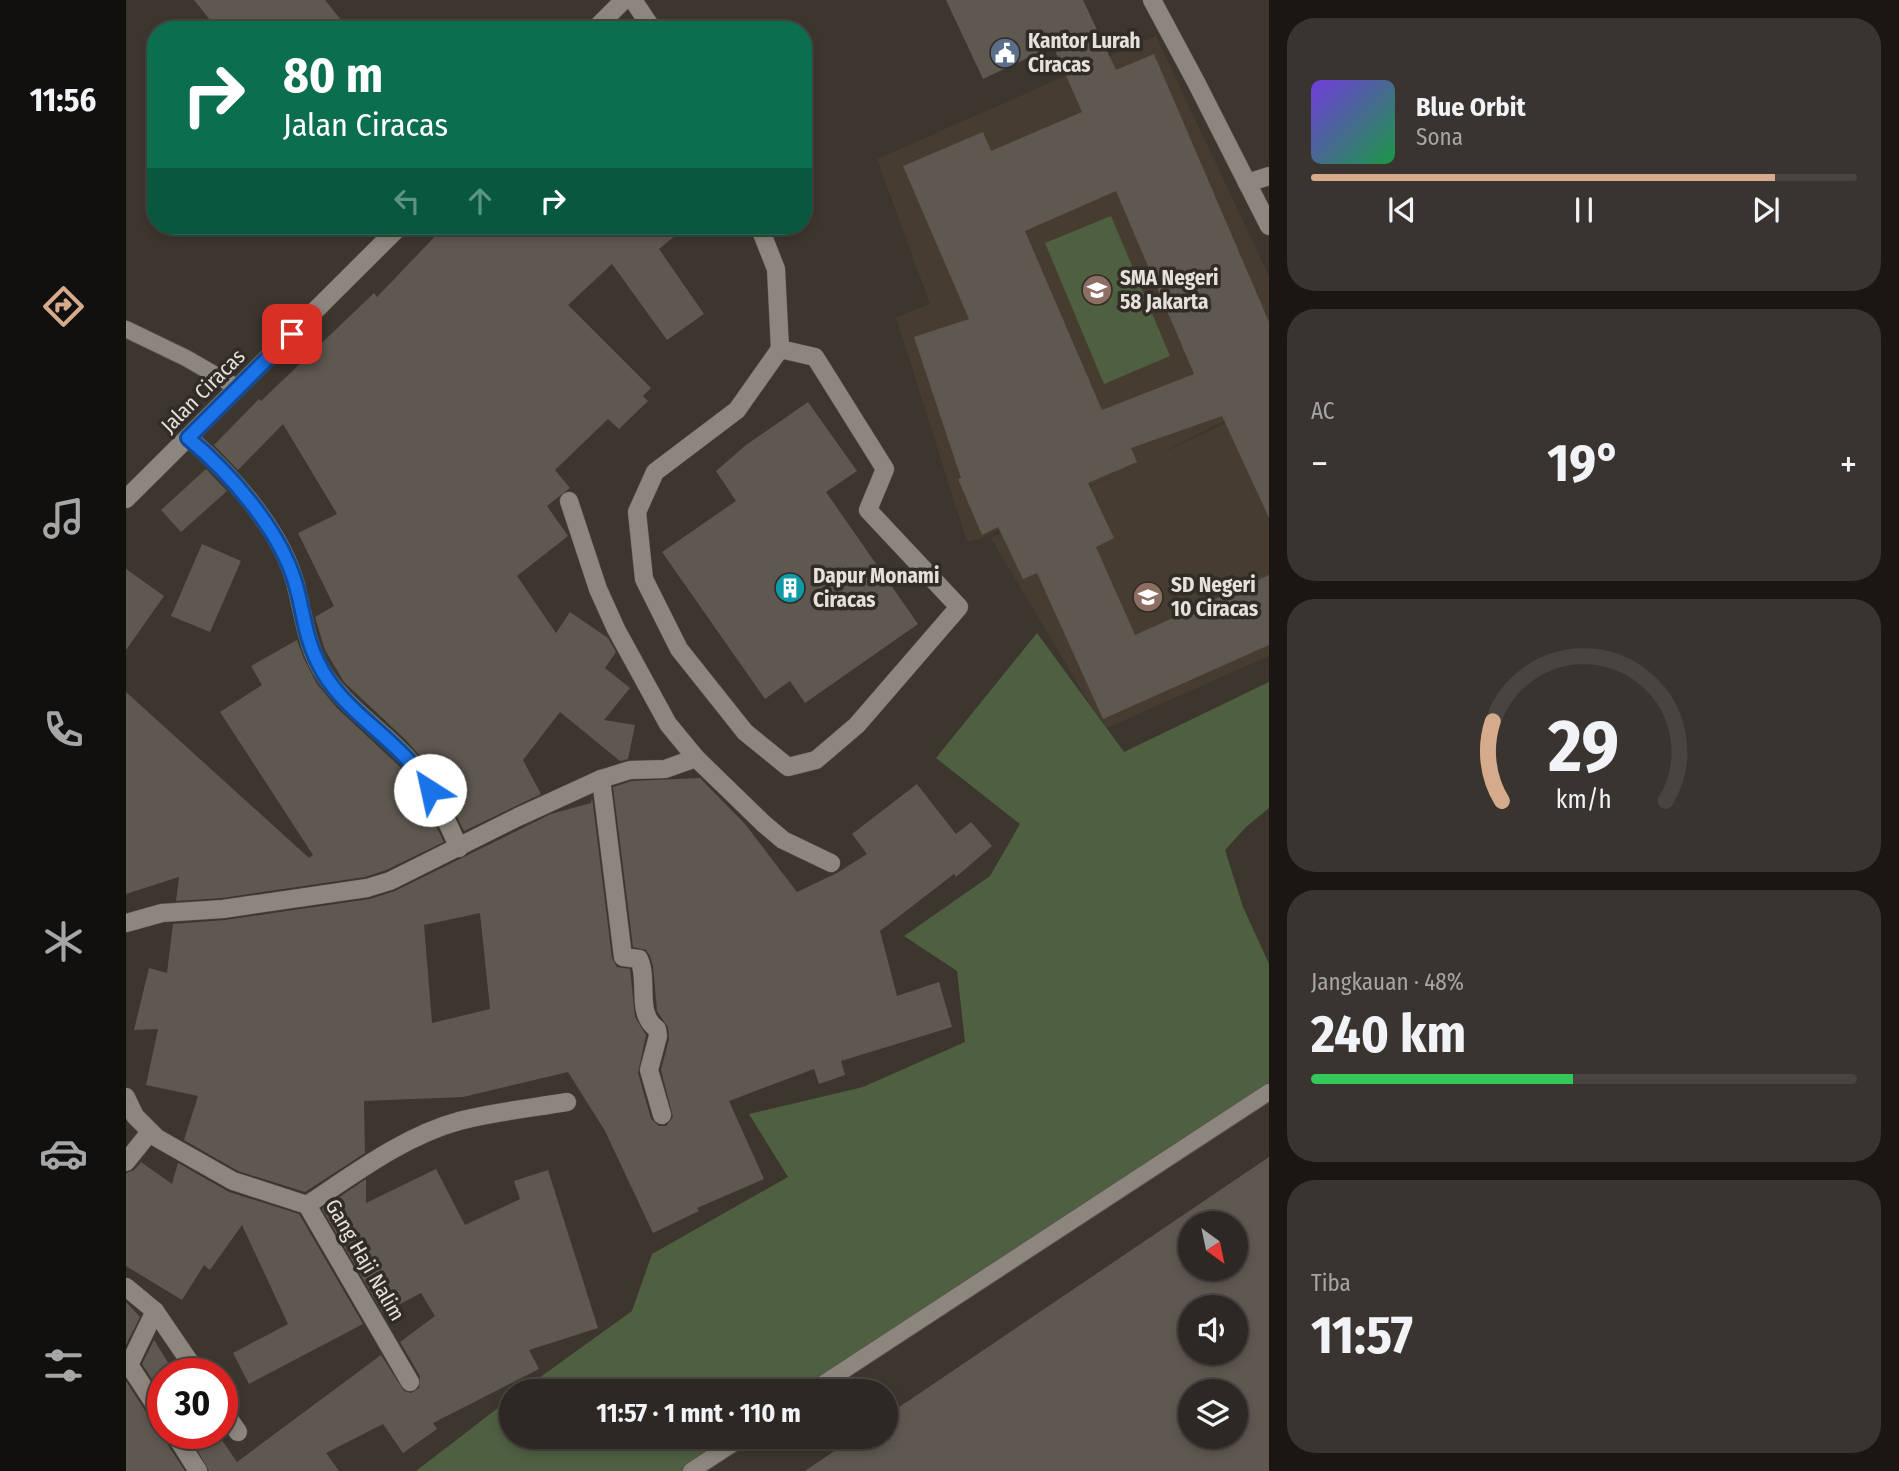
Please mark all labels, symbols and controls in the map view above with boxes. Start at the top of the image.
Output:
place label: Kantor Lurah Ciracas [1028,28,1141,78]
public building icon: Kantor Lurah Ciracas [988,36,1022,70]
text: 80 m [283,46,383,105]
icon: right [168,49,259,140]
text: 11:56 [30,81,96,119]
text: Blue Orbit [1416,92,1526,123]
text: Jalan Ciracas [283,106,448,144]
text: Sona [1416,123,1463,151]
icon: left [388,182,426,220]
icon: ahead [461,182,499,220]
icon: right [534,182,572,220]
icon: previous [1383,191,1421,229]
icon: pause [1565,191,1603,229]
icon: next [1747,191,1785,229]
place label: SMA Negeri 58 Jakarta [1120,265,1219,315]
school or university icon: SMA Negeri 58 Jakarta [1080,273,1114,307]
icon: directions [39,282,88,331]
pin [262,304,322,364]
icon: arrive [273,315,311,353]
street label: Jalan Ciracas [155,343,251,439]
text: AC [1311,397,1335,425]
text: 19° [1547,432,1621,495]
text: − [1311,441,1328,487]
text: + [1840,441,1857,487]
icon: music [39,494,88,543]
place label: Dapur Monami Ciracas [813,563,939,613]
building icon: Dapur Monami Ciracas [773,571,807,605]
place label: SD Negeri 10 Ciracas [1171,572,1258,622]
school or university icon: SD Negeri 10 Ciracas [1131,580,1165,614]
text: 29 [1548,704,1619,791]
icon: phone [39,705,88,754]
position arrow [393,753,467,827]
text: km/h [1556,785,1612,815]
icon: climate [39,917,88,966]
text: Jangkauan · 48% [1311,968,1464,996]
text: 240 km [1311,1003,1466,1066]
icon: car [39,1129,88,1178]
street label: Gang Haji Nalim [320,1194,410,1326]
north arrow [1178,1211,1248,1281]
map controls [1178,1211,1248,1449]
text: Tiba [1311,1269,1351,1297]
button: sound [1178,1295,1248,1365]
text: 11:57 [1311,1304,1413,1367]
icon: filters [39,1341,88,1390]
speed limit sign: 30 [147,1358,238,1449]
button: layers [1178,1379,1248,1449]
text: 11:57 · 1 mnt · 110 m [596,1398,801,1429]

